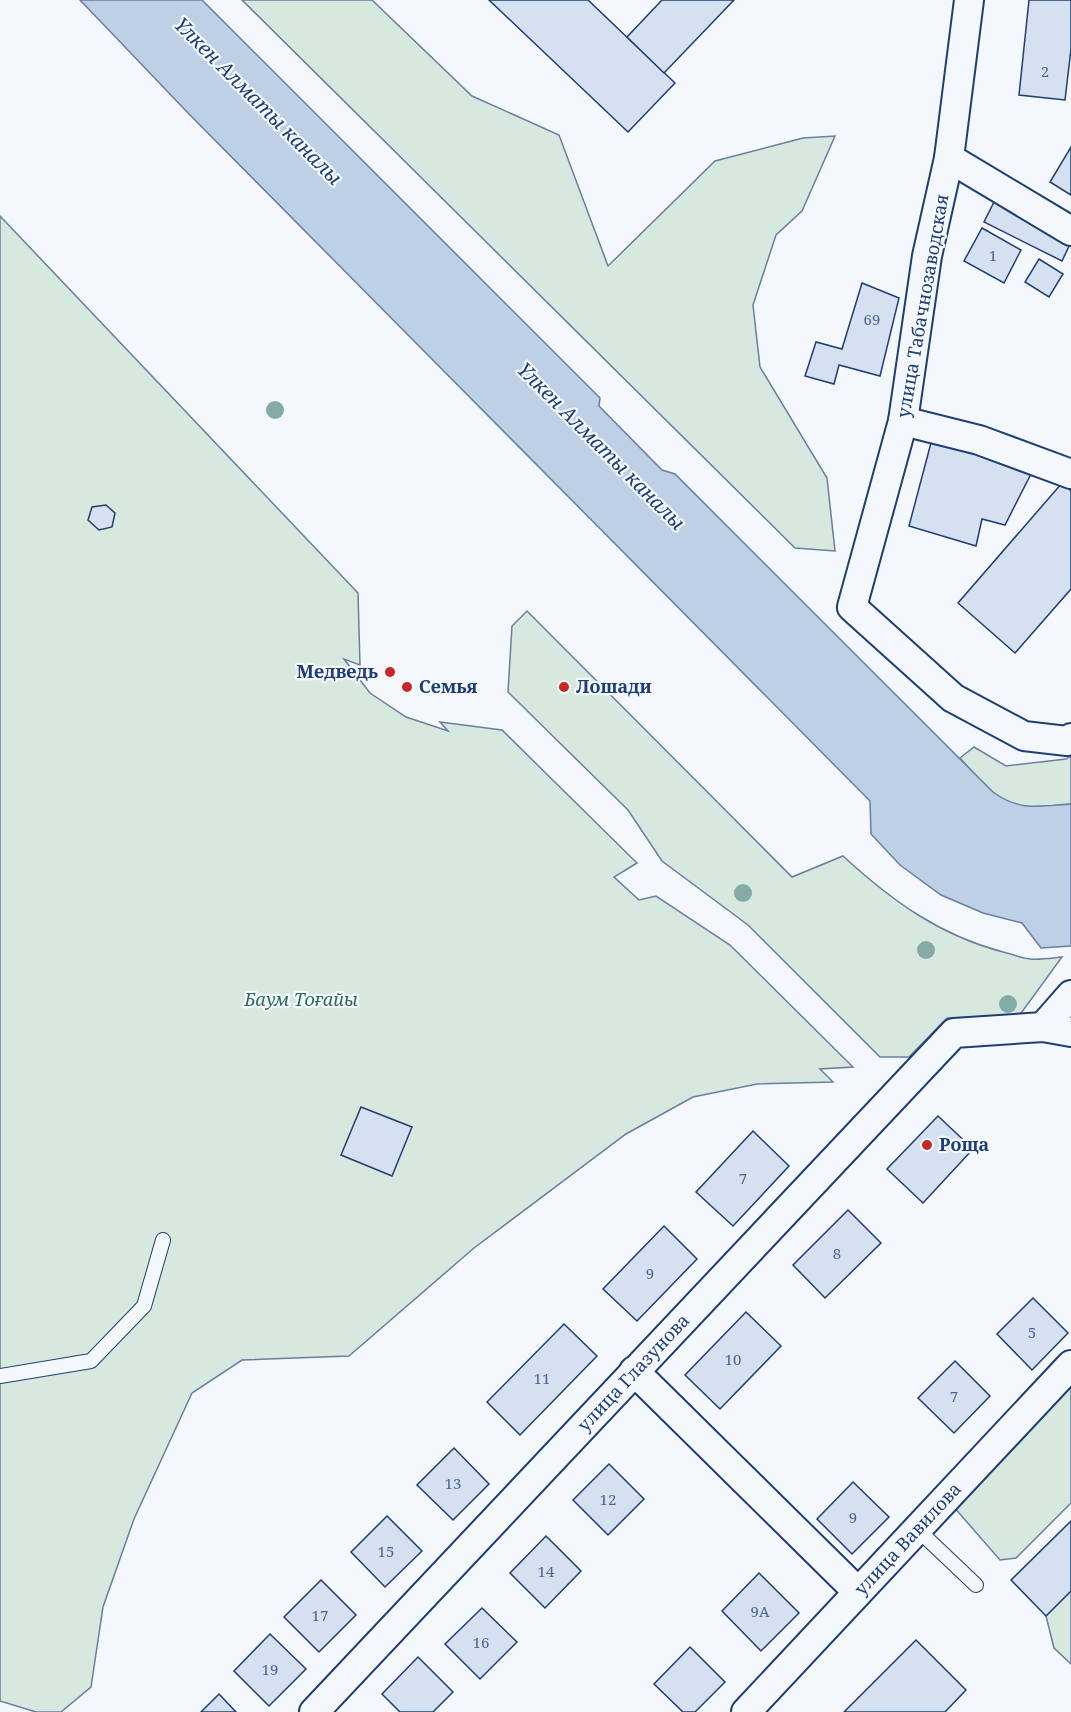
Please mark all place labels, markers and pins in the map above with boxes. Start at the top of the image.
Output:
place label: Медведь [297,659,378,683]
marker: Медведь [383,665,397,679]
place label: Семья [419,674,478,698]
place label: Лошади [576,674,652,698]
marker: Семья [400,680,414,694]
marker: Лошади [557,680,571,694]
place label: Роща [939,1132,990,1156]
marker: Роща [920,1138,934,1152]

